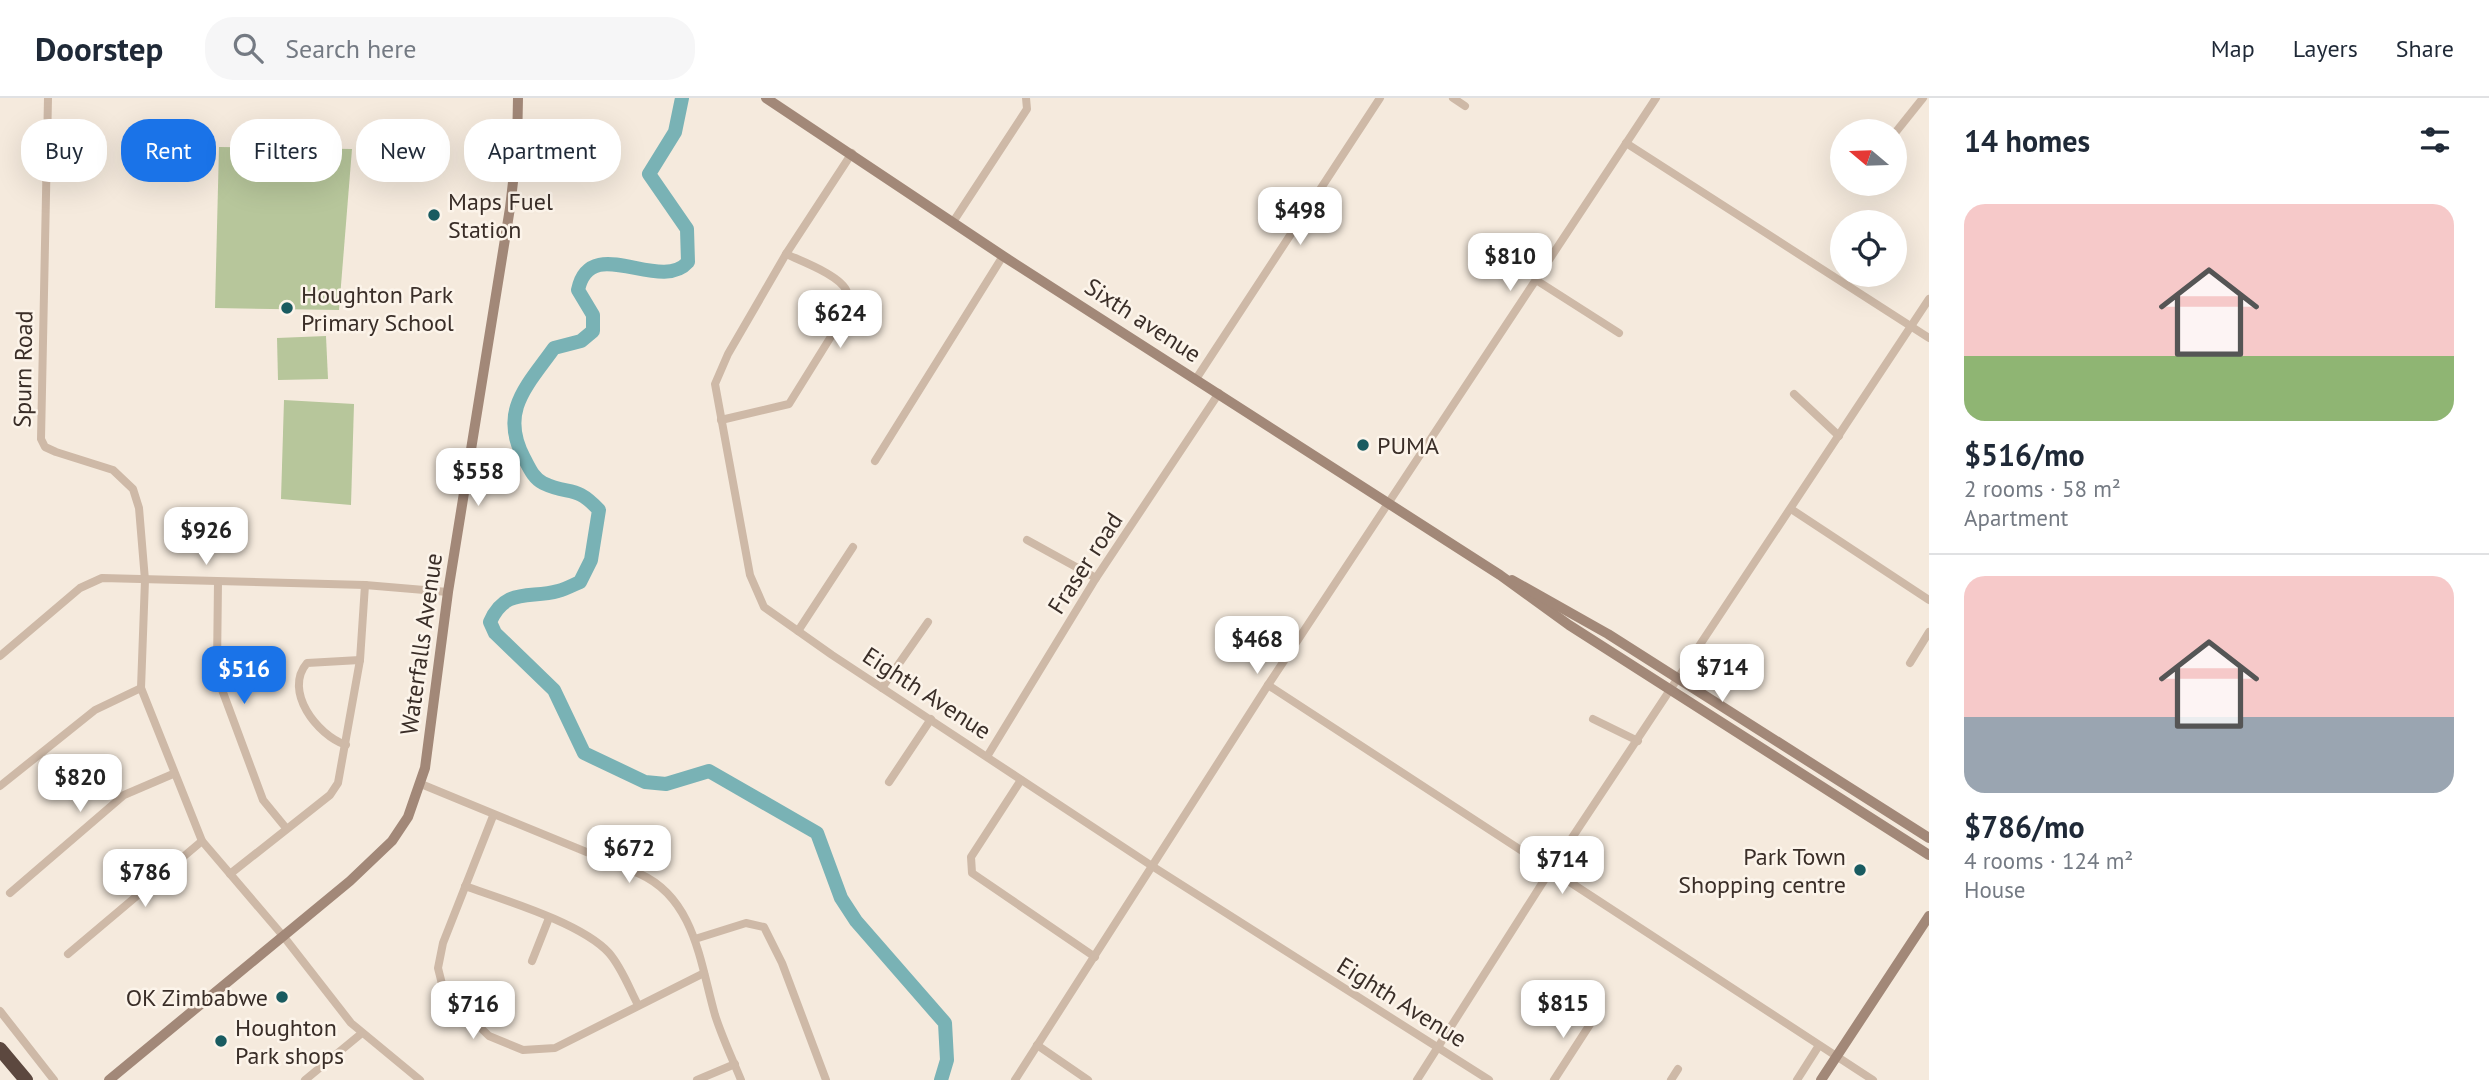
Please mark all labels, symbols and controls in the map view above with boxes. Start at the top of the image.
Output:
search box [205,17,695,80]
text: Doorstep [35,27,163,70]
icon: search [229,29,267,67]
text: Search here [285,32,416,65]
text: Map [2211,33,2255,64]
text: Layers [2293,33,2358,64]
text: Share [2396,33,2454,64]
chip: Buy [21,119,107,182]
chip: Rent [121,119,216,182]
chip: Filters [230,119,342,182]
chip: New [356,119,450,182]
chip: Apartment [464,119,621,182]
north arrow [1830,119,1908,196]
map controls [1830,119,1907,287]
text: 14 homes [1964,121,2090,160]
icon: filters [2416,121,2454,159]
place label: Maps Fuel Station [448,186,553,245]
pin: $498 [1259,188,1341,247]
text: $498 [1274,195,1326,224]
marker: Maps Fuel Station [426,207,442,223]
button: locate [1830,210,1907,287]
pin: $810 [1469,234,1551,293]
text: $810 [1484,241,1536,270]
icon: home [2146,249,2272,375]
street label: Sixth avenue [1079,271,1207,369]
place label: Houghton Park Primary School [301,279,454,338]
pin: $624 [799,290,881,350]
text: $624 [814,298,866,327]
marker: Houghton Park Primary School [279,300,295,316]
street label: Spurn Road [6,310,40,428]
place label: PUMA [1377,430,1439,461]
text: $516/mo [1964,435,2085,474]
marker: PUMA [1355,437,1371,453]
pin: $558 [437,448,519,508]
text: $558 [452,456,504,485]
text: 2 rooms · 58 m² [1964,474,2121,503]
text: Apartment [1964,503,2068,532]
street label: Fraser road [1041,506,1129,620]
pin: $926 [165,508,247,567]
text: $926 [180,515,232,544]
street label: Waterfalls Avenue [393,551,449,737]
pin: $468 [1216,616,1298,676]
icon: home [2146,621,2272,747]
text: $468 [1231,624,1283,653]
street label: Eighth Avenue [857,640,997,746]
pin: $714 [1681,644,1763,704]
pin: $516 [203,646,285,706]
text: $714 [1696,652,1748,681]
text: $516 [218,654,270,683]
pin: $820 [39,754,121,814]
text: $820 [54,762,106,791]
text: $786/mo [1964,807,2085,846]
pin: $672 [588,826,670,885]
text: $672 [603,833,655,862]
pin: $714 [1521,836,1603,896]
place label: Park Town Shopping centre [1678,841,1846,900]
text: $714 [1536,844,1588,873]
text: 4 rooms · 124 m² [1964,846,2133,875]
pin: $786 [104,850,186,909]
text: $786 [119,857,171,886]
marker: Park Town Shopping centre [1852,862,1868,878]
text: House [1964,875,2026,904]
street label: Eighth Avenue [1331,950,1473,1054]
pin: $815 [1522,981,1604,1040]
place label: OK Zimbabwe [126,982,268,1013]
pin: $716 [432,982,514,1041]
text: $815 [1537,988,1589,1017]
marker: OK Zimbabwe [274,989,290,1005]
text: $716 [447,989,499,1018]
place label: Houghton Park shops [235,1012,344,1071]
marker: Houghton Park shops [213,1033,229,1049]

